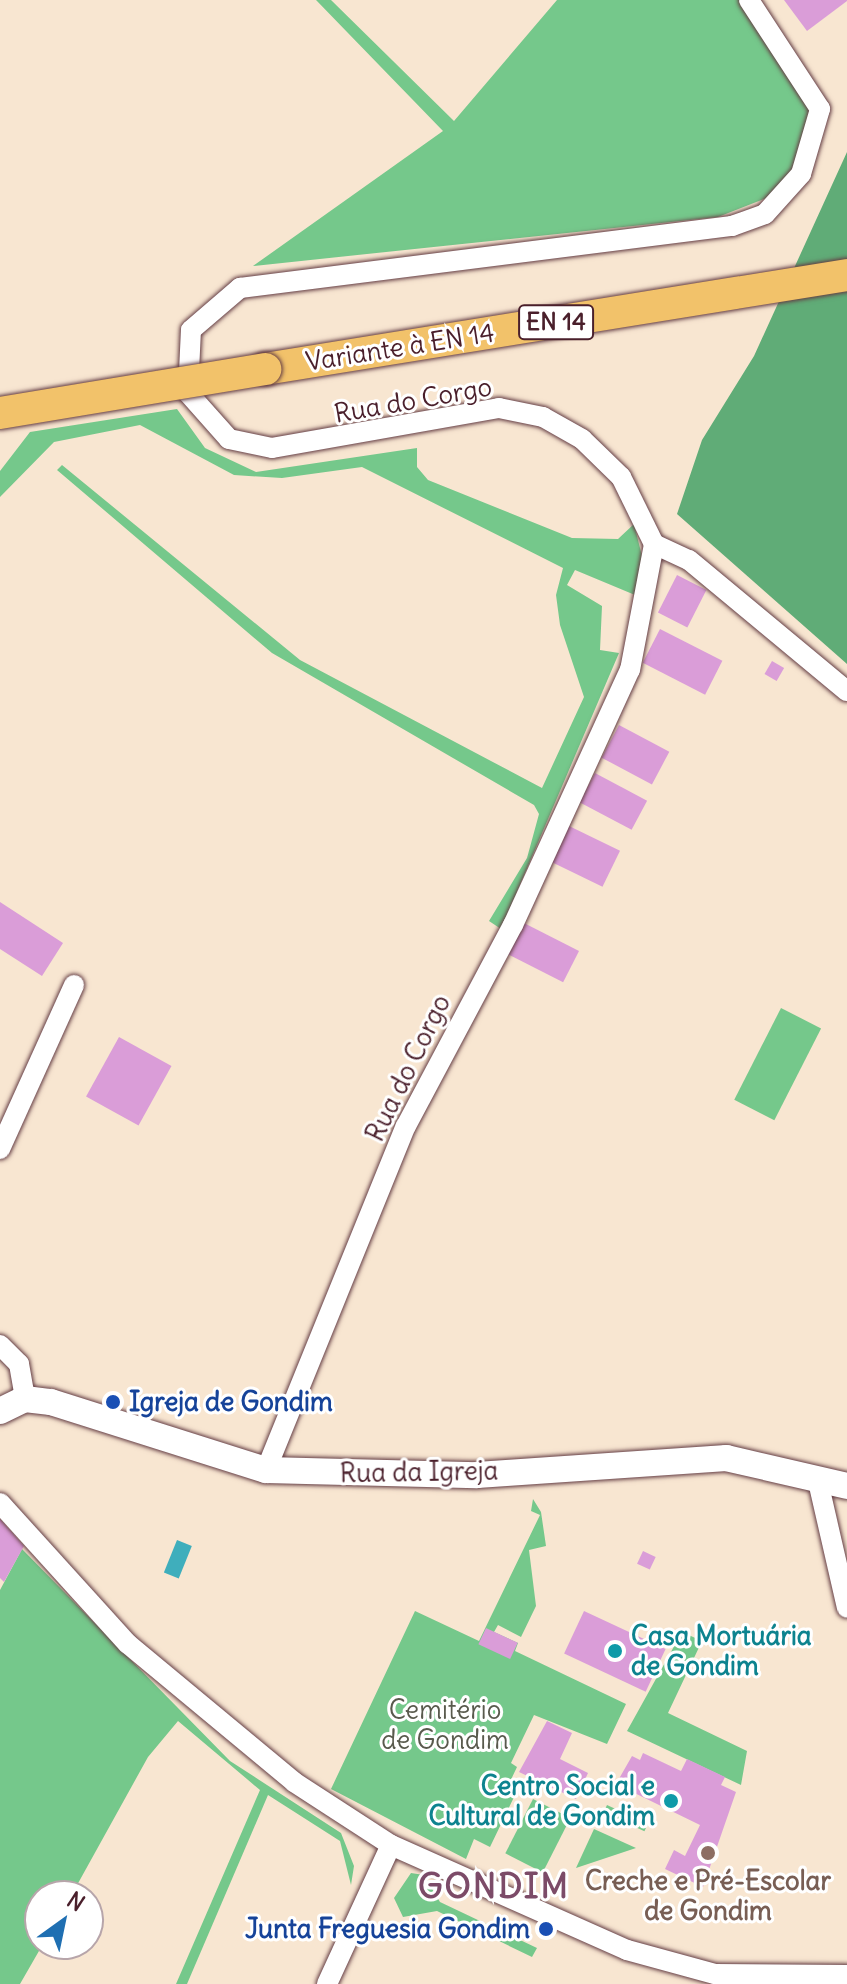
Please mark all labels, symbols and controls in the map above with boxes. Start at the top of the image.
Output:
road number: EN 14 [518,302,594,342]
street label: Variante à EN 14 [303,317,497,377]
street label: Rua do Corgo [332,371,494,429]
street label: Rua do Corgo [359,989,457,1147]
place label: Igreja de Gondim [129,1386,333,1418]
marker: Igreja de Gondim [104,1393,122,1411]
street label: Rua da Igreja [339,1455,499,1489]
place label: Casa Mortuária de Gondim [631,1620,812,1682]
marker: Casa Mortuária de Gondim [606,1642,624,1660]
park label: Cemitério de Gondim [381,1694,509,1756]
place label: Centro Social e Cultural de Gondim [428,1770,655,1832]
marker: Centro Social e Cultural de Gondim [662,1792,680,1810]
marker: Creche e Pré-Escolar de Gondim [699,1844,717,1862]
place label: Creche e Pré-Escolar de Gondim [585,1865,831,1926]
district label: GONDIM [418,1866,570,1906]
north arrow [24,1880,104,1960]
text: N [62,1886,90,1917]
place label: Junta Freguesia Gondim [245,1913,530,1945]
marker: Junta Freguesia Gondim [537,1920,555,1938]

